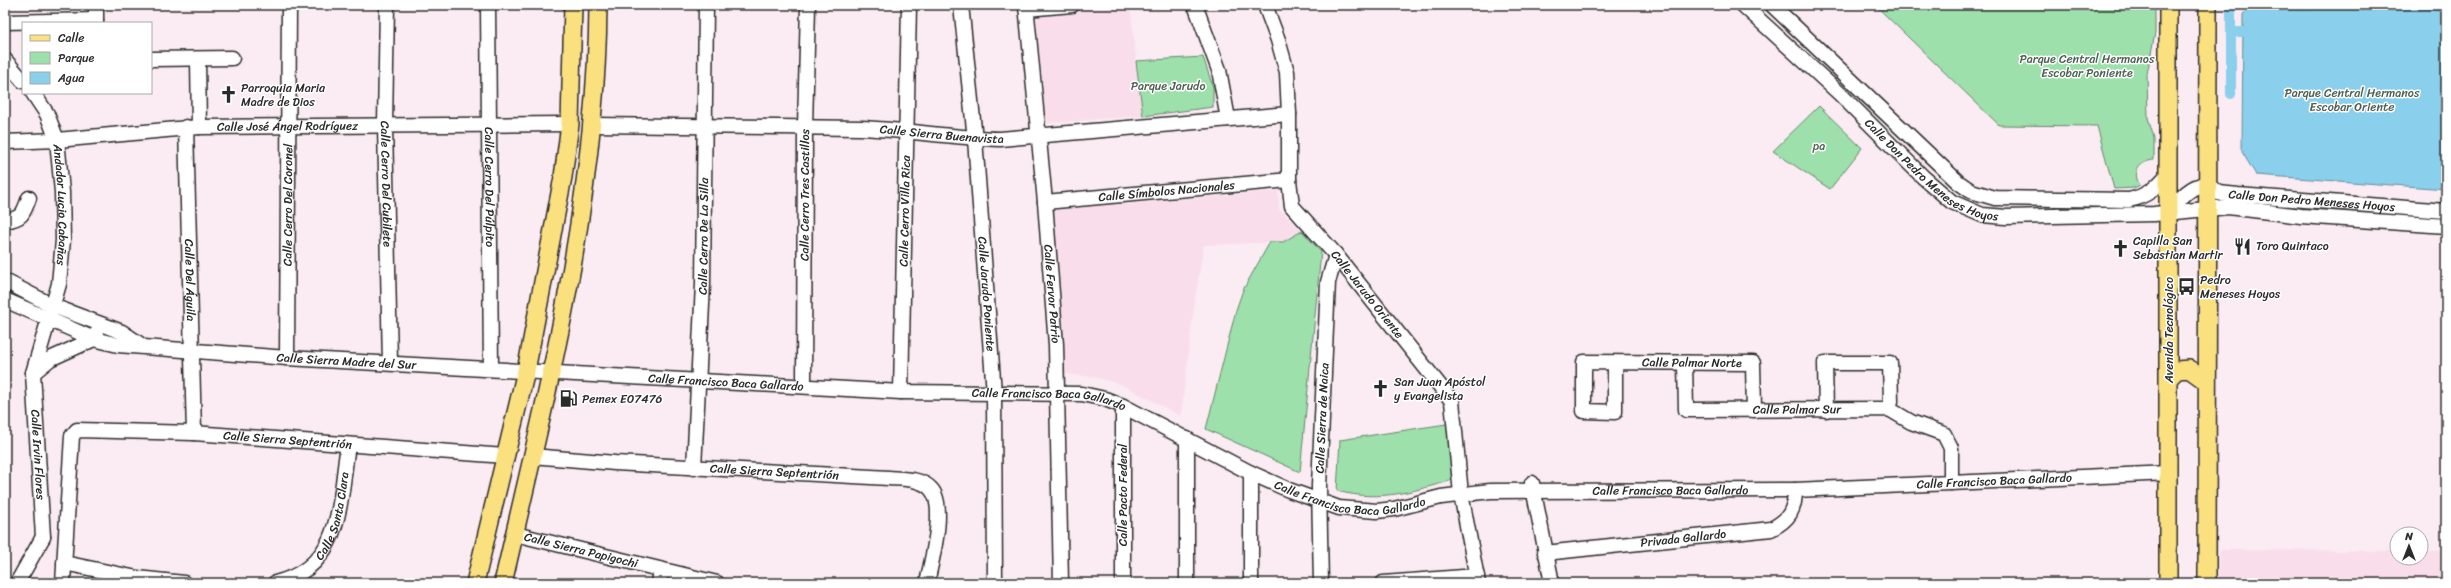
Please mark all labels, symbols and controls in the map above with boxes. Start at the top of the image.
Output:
legend [22,22,152,94]
text: Calle [58,27,85,49]
text: Parque [58,47,95,69]
park label: Parque Central Hermanos Escobar Poniente [2020,48,2155,84]
text: Agua [57,67,85,89]
park label: Parque Jarudo [1131,75,1205,97]
place label: Parroquia Maria Madre de Dios [241,77,326,113]
park label: Parque Central Hermanos Escobar Oriente [2285,82,2420,118]
church icon: Parroquia Maria Madre de Dios [218,85,238,105]
street label: Calle Don Pedro Meneses Hoyos [1859,113,2000,227]
street label: Calle José Ángel Rodríguez [217,115,358,138]
street label: Calle Sierra Buenavista [879,118,1005,150]
street label: Calle Cerro Del Cubilete [374,121,399,248]
street label: Calle Cerro Del Púlpito [478,127,501,247]
street label: Calle Cerro Tres Castillos [793,128,816,261]
park label: pa [1812,135,1825,157]
street label: Andador Lucio Cabañas [46,142,74,267]
street label: Calle Cerro Del Coronel [277,143,299,266]
street label: Calle Cerro Villa Rica [893,154,917,267]
street label: Calle Símbolos Nacionales [1097,174,1236,208]
street label: Calle Cerro De La Silla [691,177,715,295]
street label: Calle Don Pedro Meneses Hoyos [2228,183,2396,218]
place label: Capilla San Sebastian Martir [2133,230,2223,266]
place label: Toro Quintaco [2256,235,2329,257]
street label: Calle Jarudo Poniente [971,236,1002,352]
restaurant icon: Toro Quintaco [2233,236,2253,256]
church icon: Capilla San Sebastian Martir [2110,238,2130,258]
street label: Calle Del Águila [178,239,202,321]
street label: Calle Fervor Patrio [1037,244,1067,344]
street label: Calle Jarudo Oriente [1325,245,1410,344]
place label: Pedro Meneses Hoyos [2200,269,2281,305]
street label: Avenida Tecnológico [2158,277,2180,384]
bus stop icon: Pedro Meneses Hoyos [2177,277,2197,297]
street label: Calle Sierra Madre del Sur [276,346,418,376]
street label: Calle Palmar Norte [1642,351,1742,374]
street label: Calle Sierra de Naica [1309,362,1335,474]
street label: Calle Francisco Baca Gallardo [648,367,804,398]
place label: San Juan Apóstol y Evangelista [1394,371,1486,407]
church icon: San Juan Apóstol y Evangelista [1371,379,1391,399]
street label: Calle Francisco Baca Gallardo [972,382,1129,417]
place label: Pemex E07476 [582,388,663,410]
fuel station icon: Pemex E07476 [559,389,579,409]
street label: Calle Palmar Sur [1753,398,1842,421]
street label: Calle Irvin Flores [24,409,52,501]
street label: Calle Sierra Septentrión [223,424,353,456]
street label: Calle Pacto Federal [1112,443,1134,546]
street label: Calle Sierra Septentrión [709,457,840,486]
street label: Calle Francisco Baca Gallardo [1916,466,2072,495]
street label: Calle Santa Clara [309,471,355,565]
street label: Calle Francisco Baca Gallardo [1271,474,1428,522]
street label: Calle Francisco Baca Gallardo [1593,479,1748,502]
street label: Privada Gallardo [1639,523,1727,554]
street label: Calle Sierra Papigochi [522,526,641,575]
north arrow [2389,526,2429,566]
text: N [2404,527,2413,546]

